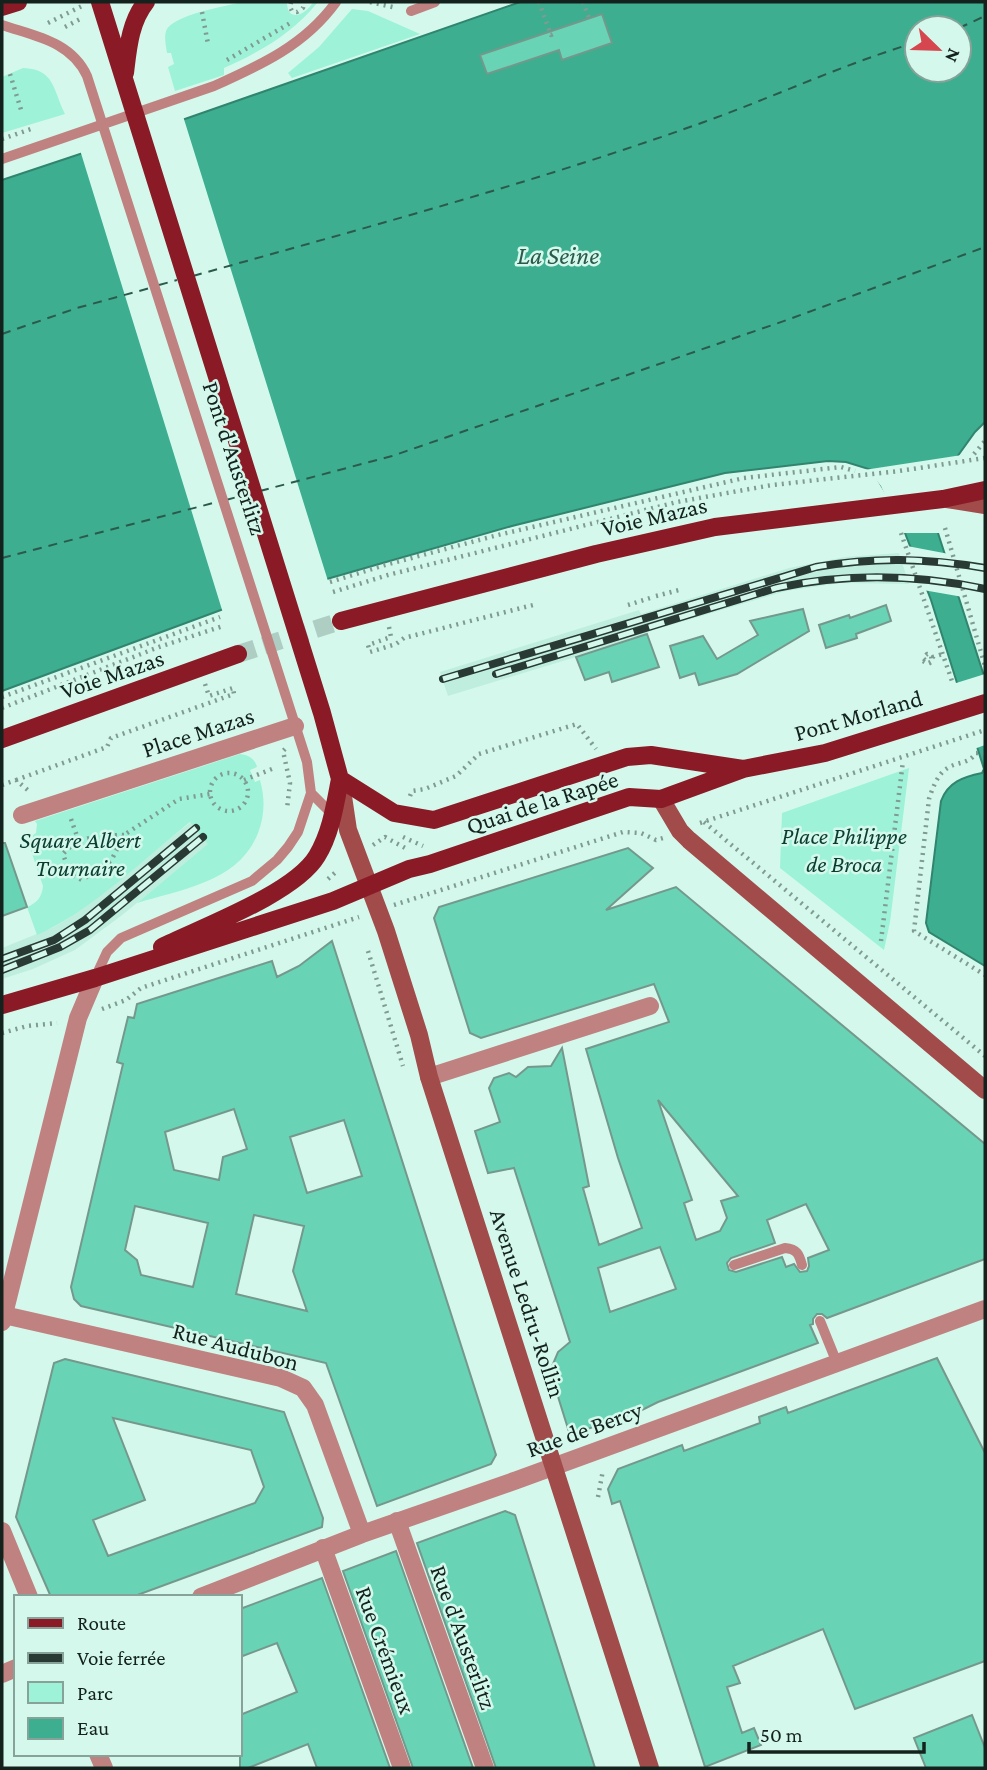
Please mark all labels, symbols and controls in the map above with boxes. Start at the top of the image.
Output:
north arrow [903,14,973,84]
text: N [941,45,965,66]
water label: La Seine [517,241,599,270]
street label: Pont d'Austerlitz [197,378,273,538]
street label: Voie Mazas [599,491,709,541]
street label: Voie Mazas [57,644,167,704]
street label: Pont Morland [791,684,925,746]
street label: Place Mazas [139,701,257,763]
street label: Quai de la Rapée [463,765,621,839]
park label: Place Philippe de Broca [781,822,907,877]
park label: Square Albert Tournaire [19,826,142,881]
street label: Avenue Ledru-Rollin [485,1205,571,1401]
street label: Rue Audubon [170,1316,302,1376]
street label: Rue de Bercy [522,1395,646,1462]
street label: Rue d'Austerlitz [425,1561,503,1713]
street label: Rue Crémieux [350,1583,422,1717]
legend [14,1595,242,1756]
text: Route [77,1611,126,1635]
text: Voie ferrée [77,1646,165,1670]
text: Parc [77,1681,113,1705]
scale bar [749,1710,924,1754]
text: Eau [77,1716,109,1740]
text: 50 m [760,1723,803,1747]

